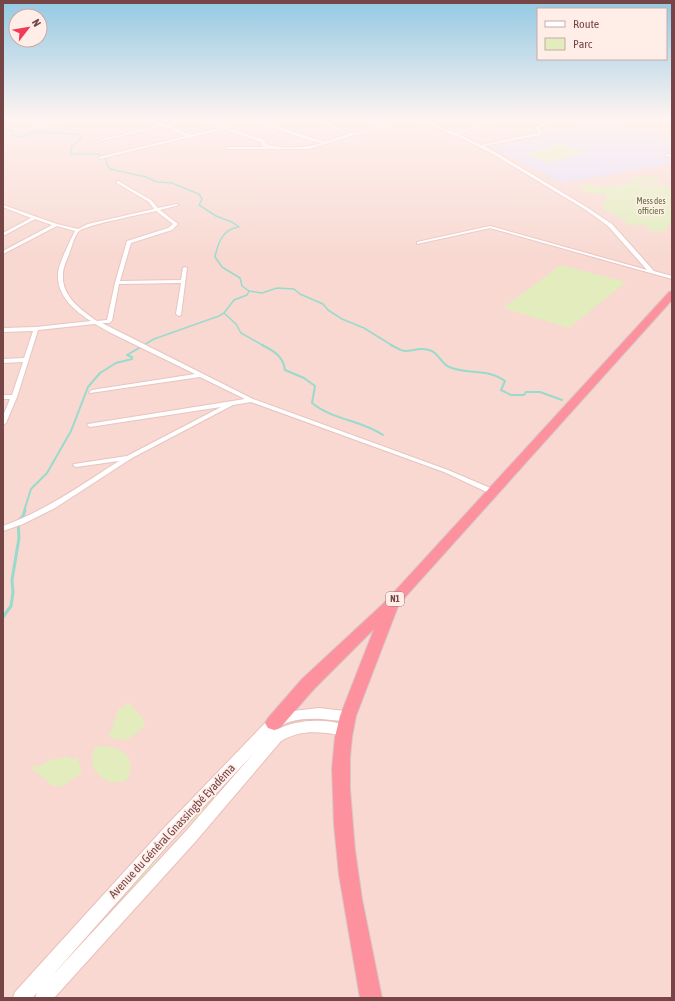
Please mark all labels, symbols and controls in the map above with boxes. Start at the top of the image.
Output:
north arrow [8,8,48,48]
legend [537,8,667,60]
text: N [30,17,43,29]
text: Route [573,17,599,31]
text: Parc [573,37,593,51]
park label: Mess des officiers [636,196,666,216]
road number: N1 [386,592,404,606]
street label: Avenue du Général Gnassingbé Eyadéma [106,761,238,901]

